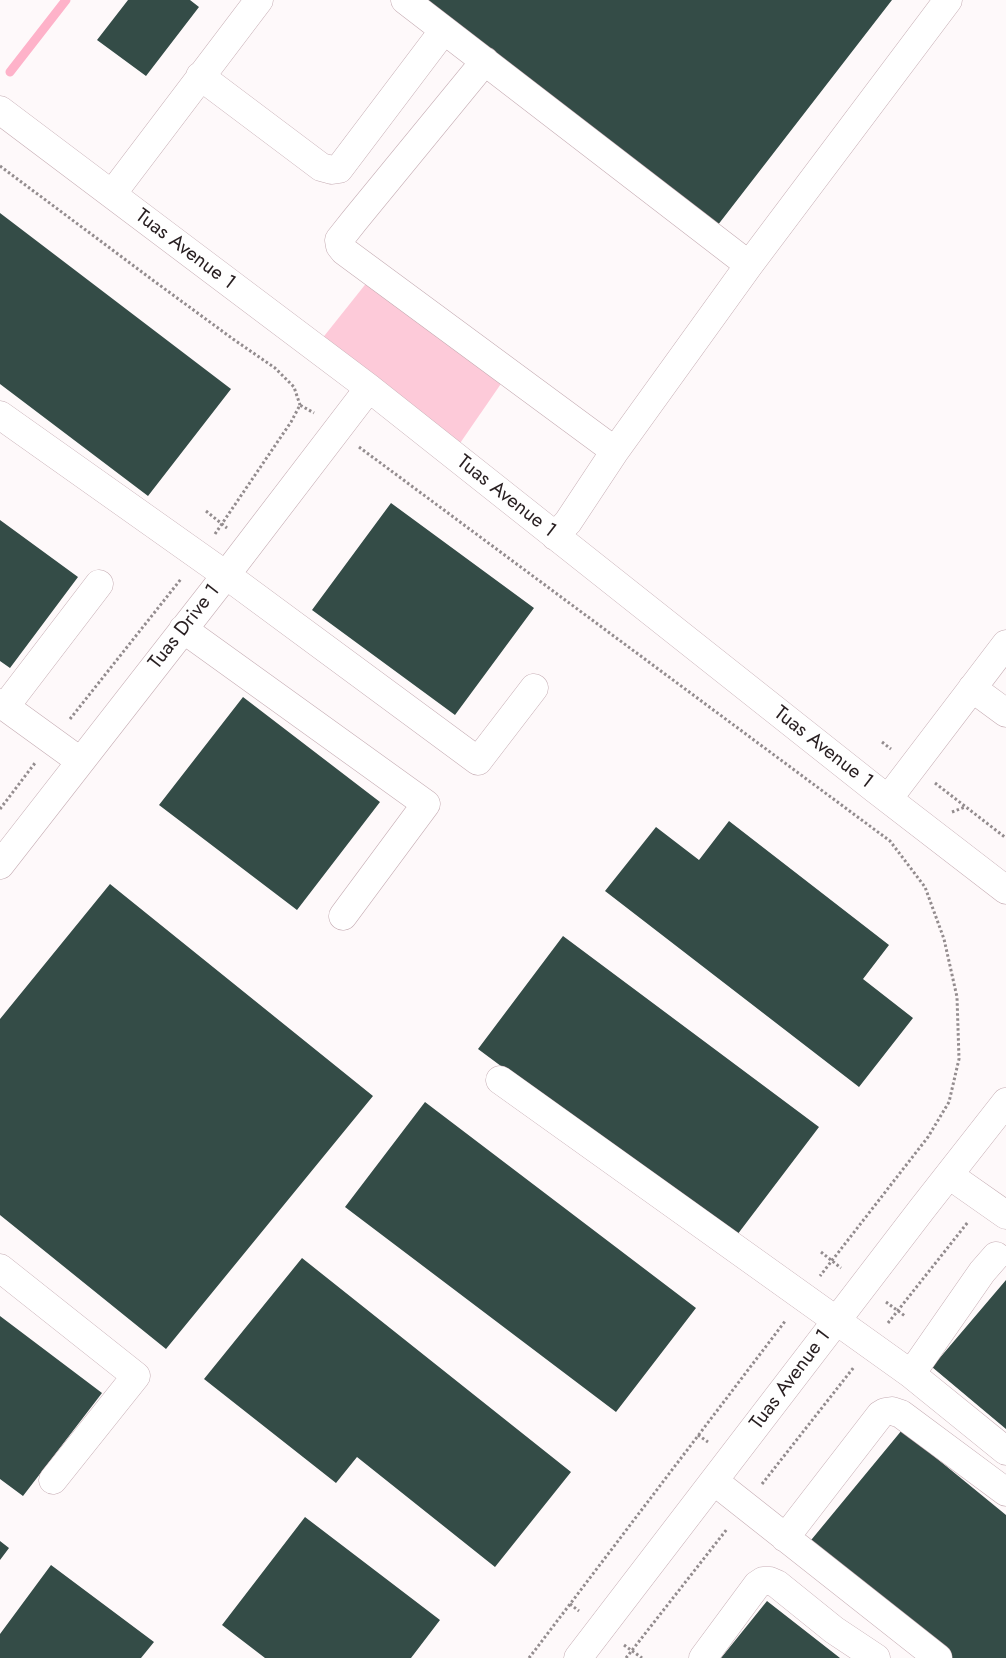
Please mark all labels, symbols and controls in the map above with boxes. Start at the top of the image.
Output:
street label: Tuas Avenue 1 [130,205,240,295]
street label: Tuas Avenue 1 [452,451,560,543]
street label: Tuas Drive 1 [144,580,226,674]
street label: Tuas Avenue 1 [769,702,877,794]
street label: Tuas Avenue 1 [746,1325,836,1435]

